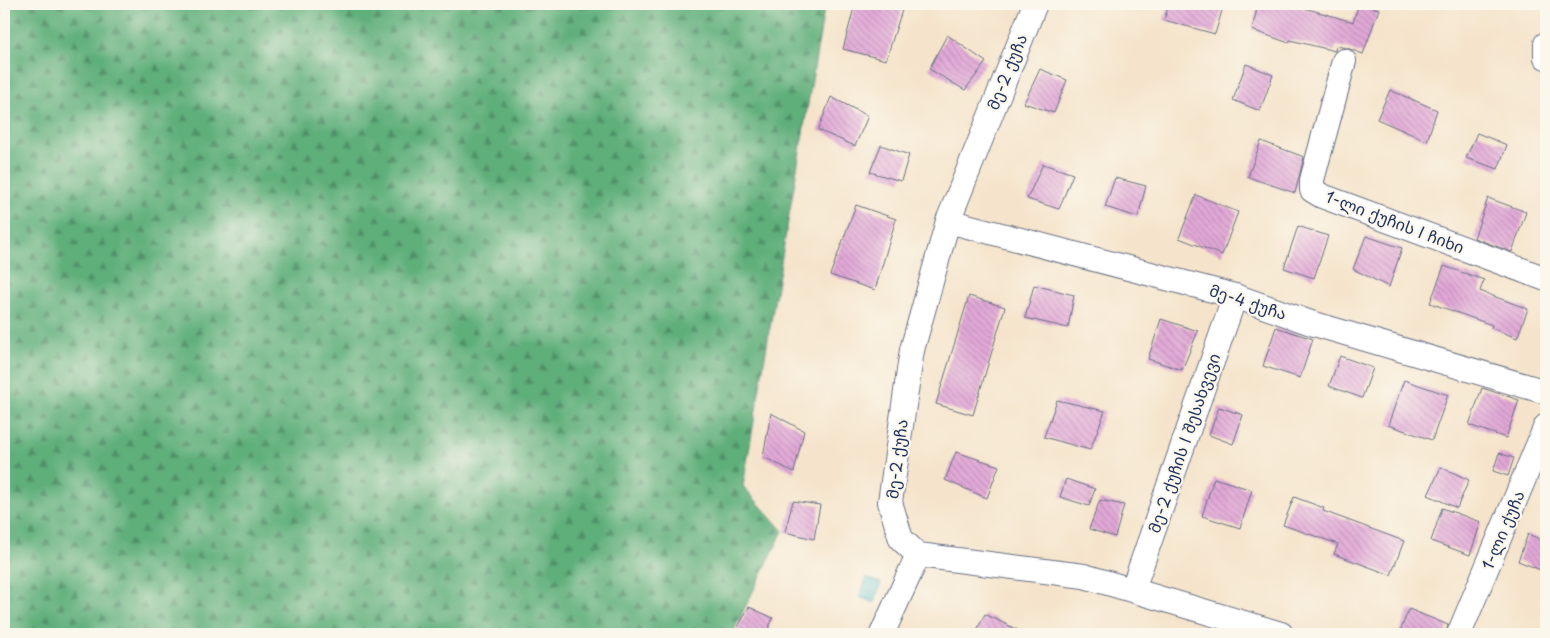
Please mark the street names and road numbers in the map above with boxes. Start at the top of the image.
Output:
street label: მე-2 ქუჩა [980,30,1032,113]
street label: 1-ლი ქუჩის I ჩიხი [1323,184,1468,259]
street label: მე-4 ქუჩა [1207,277,1290,325]
street label: მე-2 ქუჩის I შესახვევი [1141,350,1225,536]
street label: მე-2 ქუჩა [879,418,913,500]
street label: 1-ლი ქუჩა [1475,486,1530,573]

